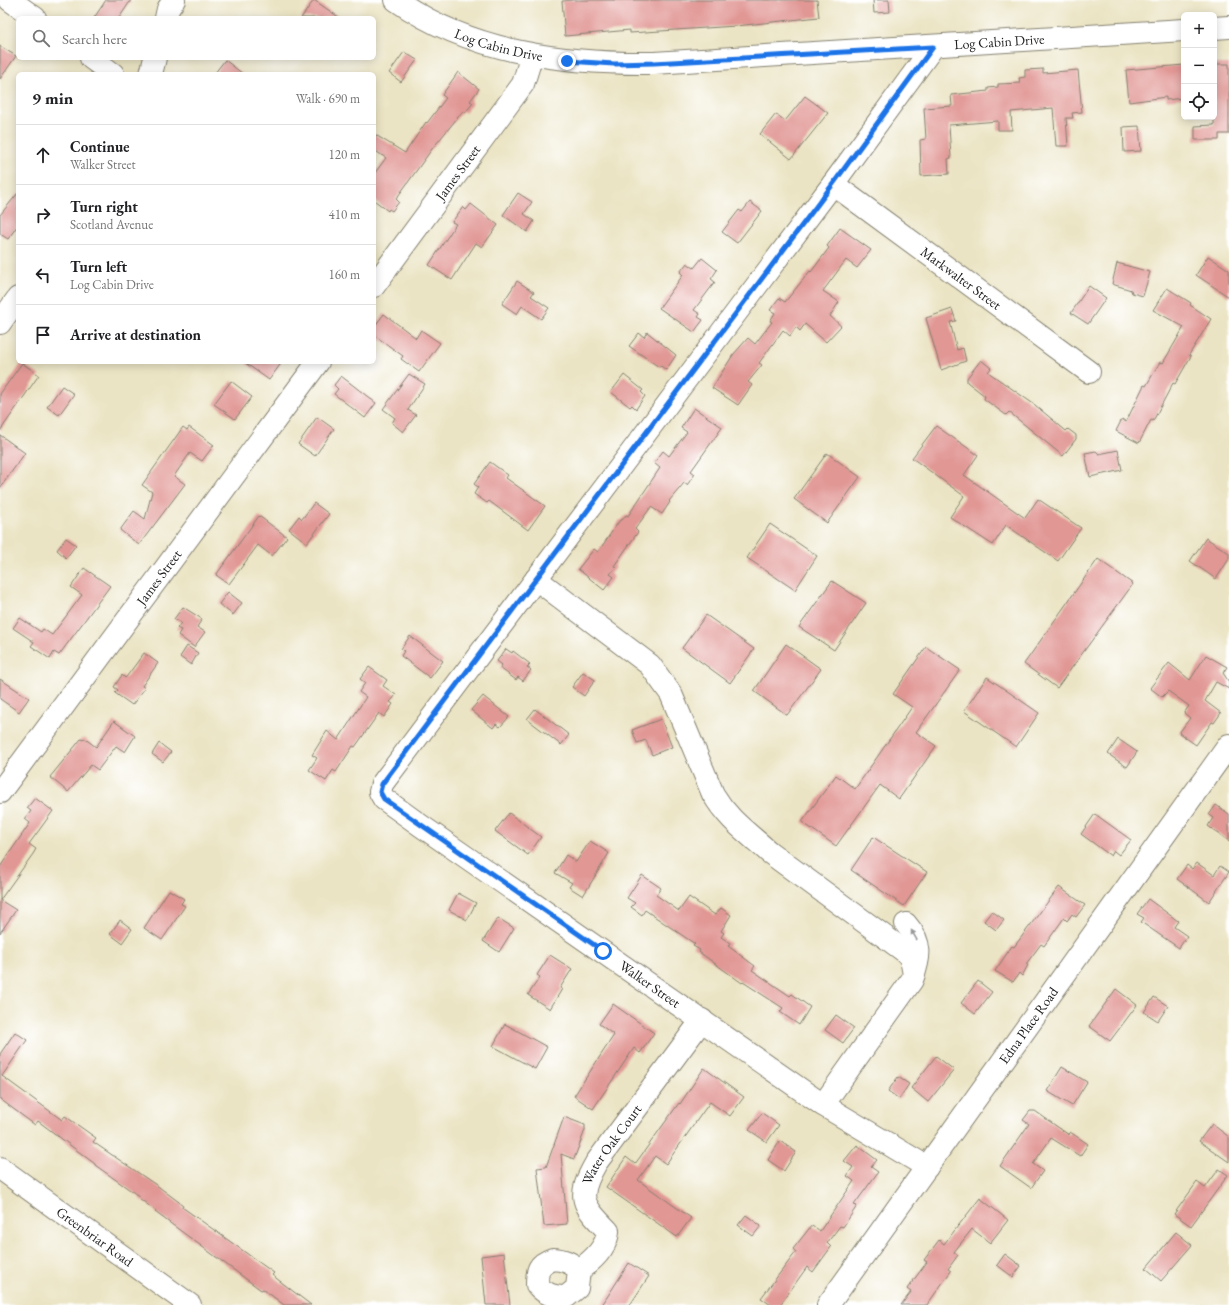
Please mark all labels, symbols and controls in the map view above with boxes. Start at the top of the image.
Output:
map controls [1181,12,1217,120]
button: + [1181,12,1217,48]
search box [16,16,376,60]
street label: Log Cabin Drive [452,24,544,65]
icon: search [30,27,52,49]
text: Search here [62,29,127,48]
street label: Log Cabin Drive [954,30,1046,53]
button: − [1181,48,1217,84]
route end [558,52,576,70]
button: locate [1181,84,1217,120]
text: 9 min [32,87,73,109]
text: Walk · 690 m [296,90,360,107]
text: Continue [70,137,130,156]
street label: James Street [431,141,485,205]
icon: ahead [32,144,54,166]
text: 120 m [329,146,360,163]
text: Walker Street [70,156,136,173]
text: Turn right [70,197,138,216]
icon: right [32,204,54,226]
text: 410 m [329,206,360,223]
text: Scotland Avenue [70,216,153,233]
street label: Markwalter Street [917,243,1006,314]
text: Turn left [70,257,127,276]
icon: left [32,264,54,286]
text: 160 m [329,266,360,283]
text: Log Cabin Drive [70,276,154,293]
icon: arrive [32,324,54,346]
text: Arrive at destination [70,325,201,344]
street label: James Street [132,545,186,610]
one-way arrow [910,929,917,940]
route start [594,942,612,960]
street label: Walker Street [616,956,685,1012]
street label: Edna Place Road [995,983,1062,1067]
street label: Water Oak Court [578,1100,646,1187]
street label: Greenbriar Road [53,1203,138,1271]

